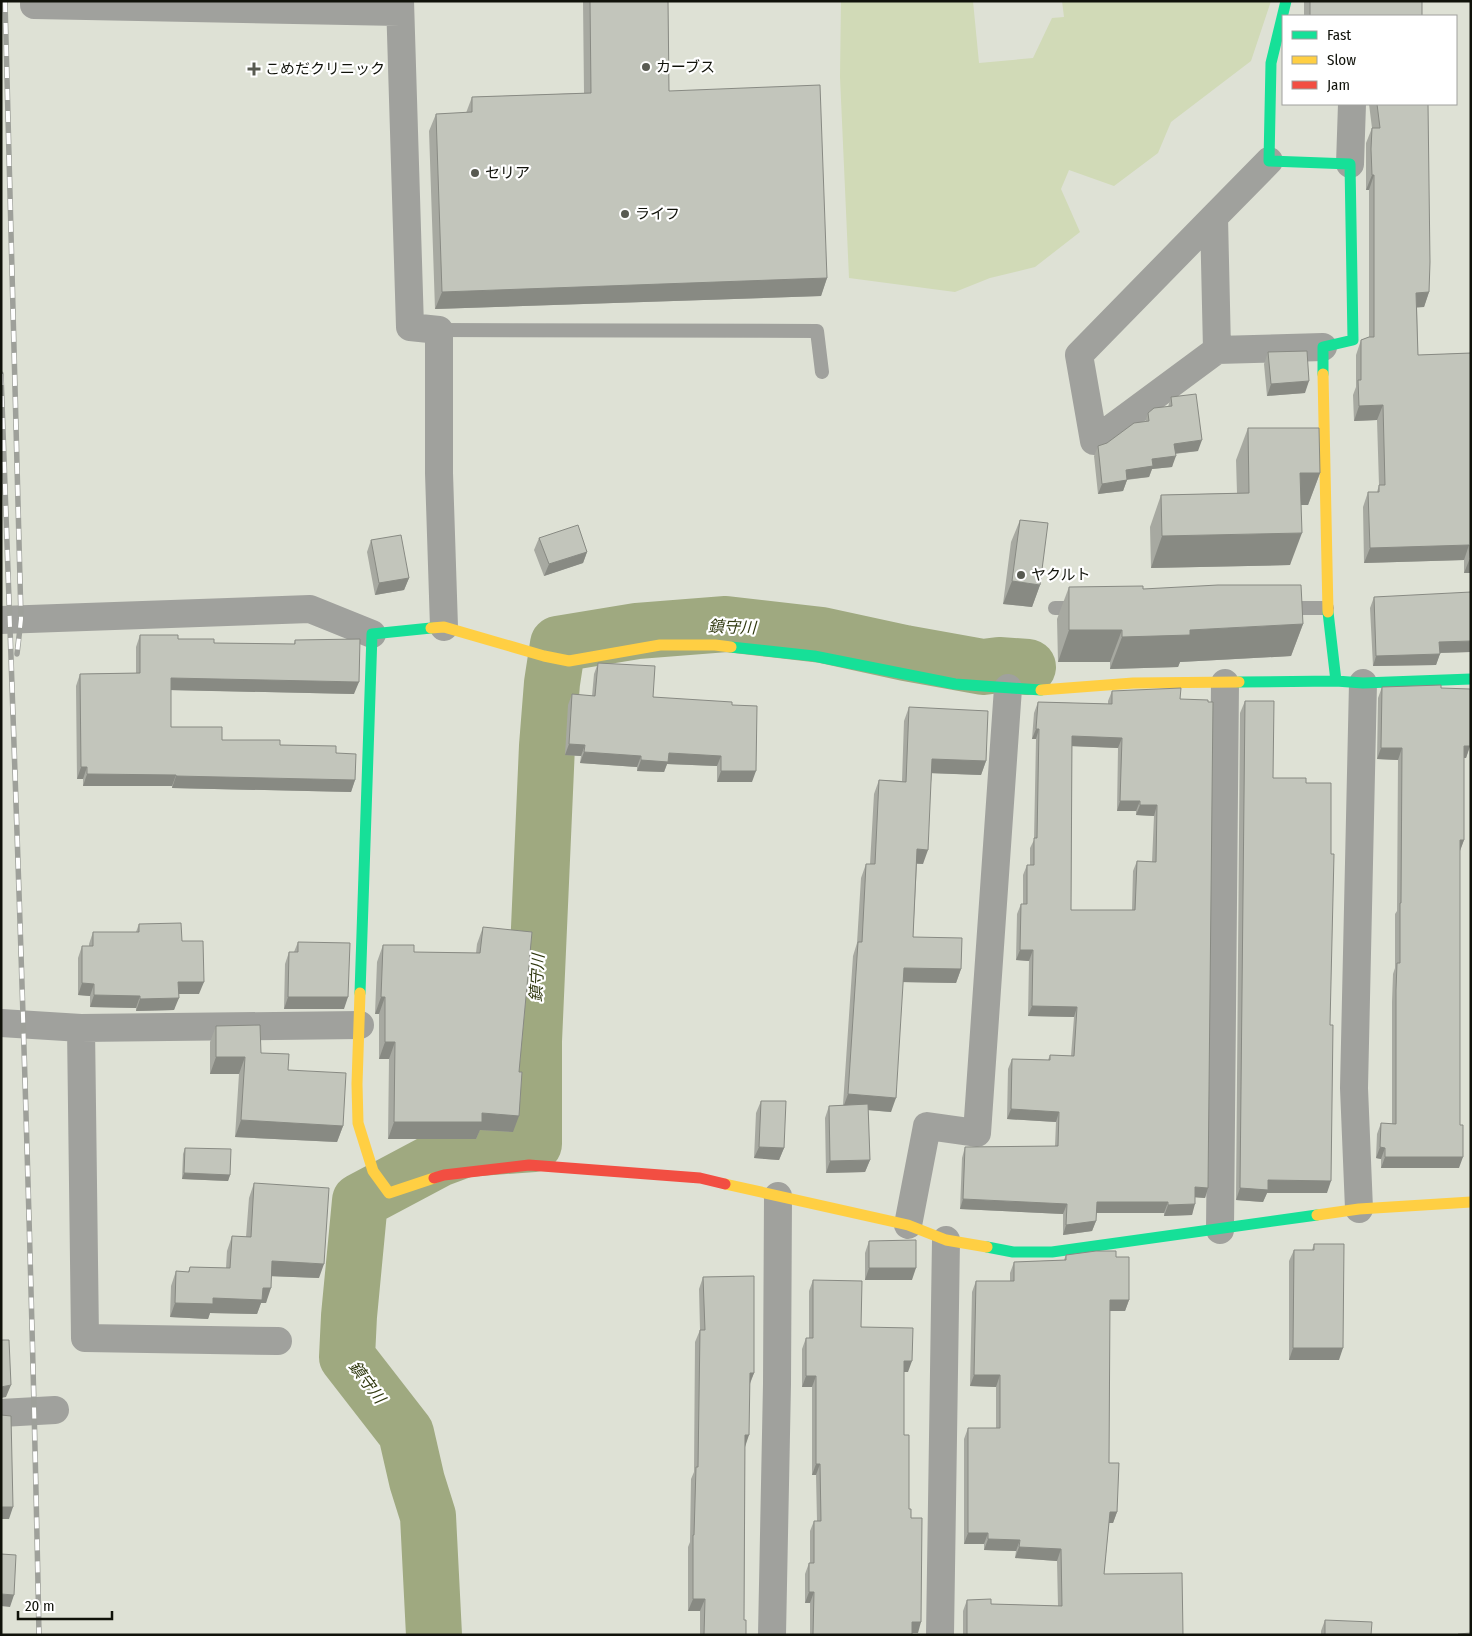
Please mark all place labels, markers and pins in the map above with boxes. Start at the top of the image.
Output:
place label: カーブス [656,58,715,76]
place label: こめだクリニック [265,60,385,78]
marker: カーブス [640,61,652,73]
marker: こめだクリニック [247,62,261,76]
place label: セリア [485,164,530,182]
marker: セリア [469,167,481,179]
place label: ライフ [635,205,680,223]
marker: ライフ [619,208,631,220]
place label: ヤクルト [1031,566,1091,584]
marker: ヤクルト [1015,569,1027,581]

